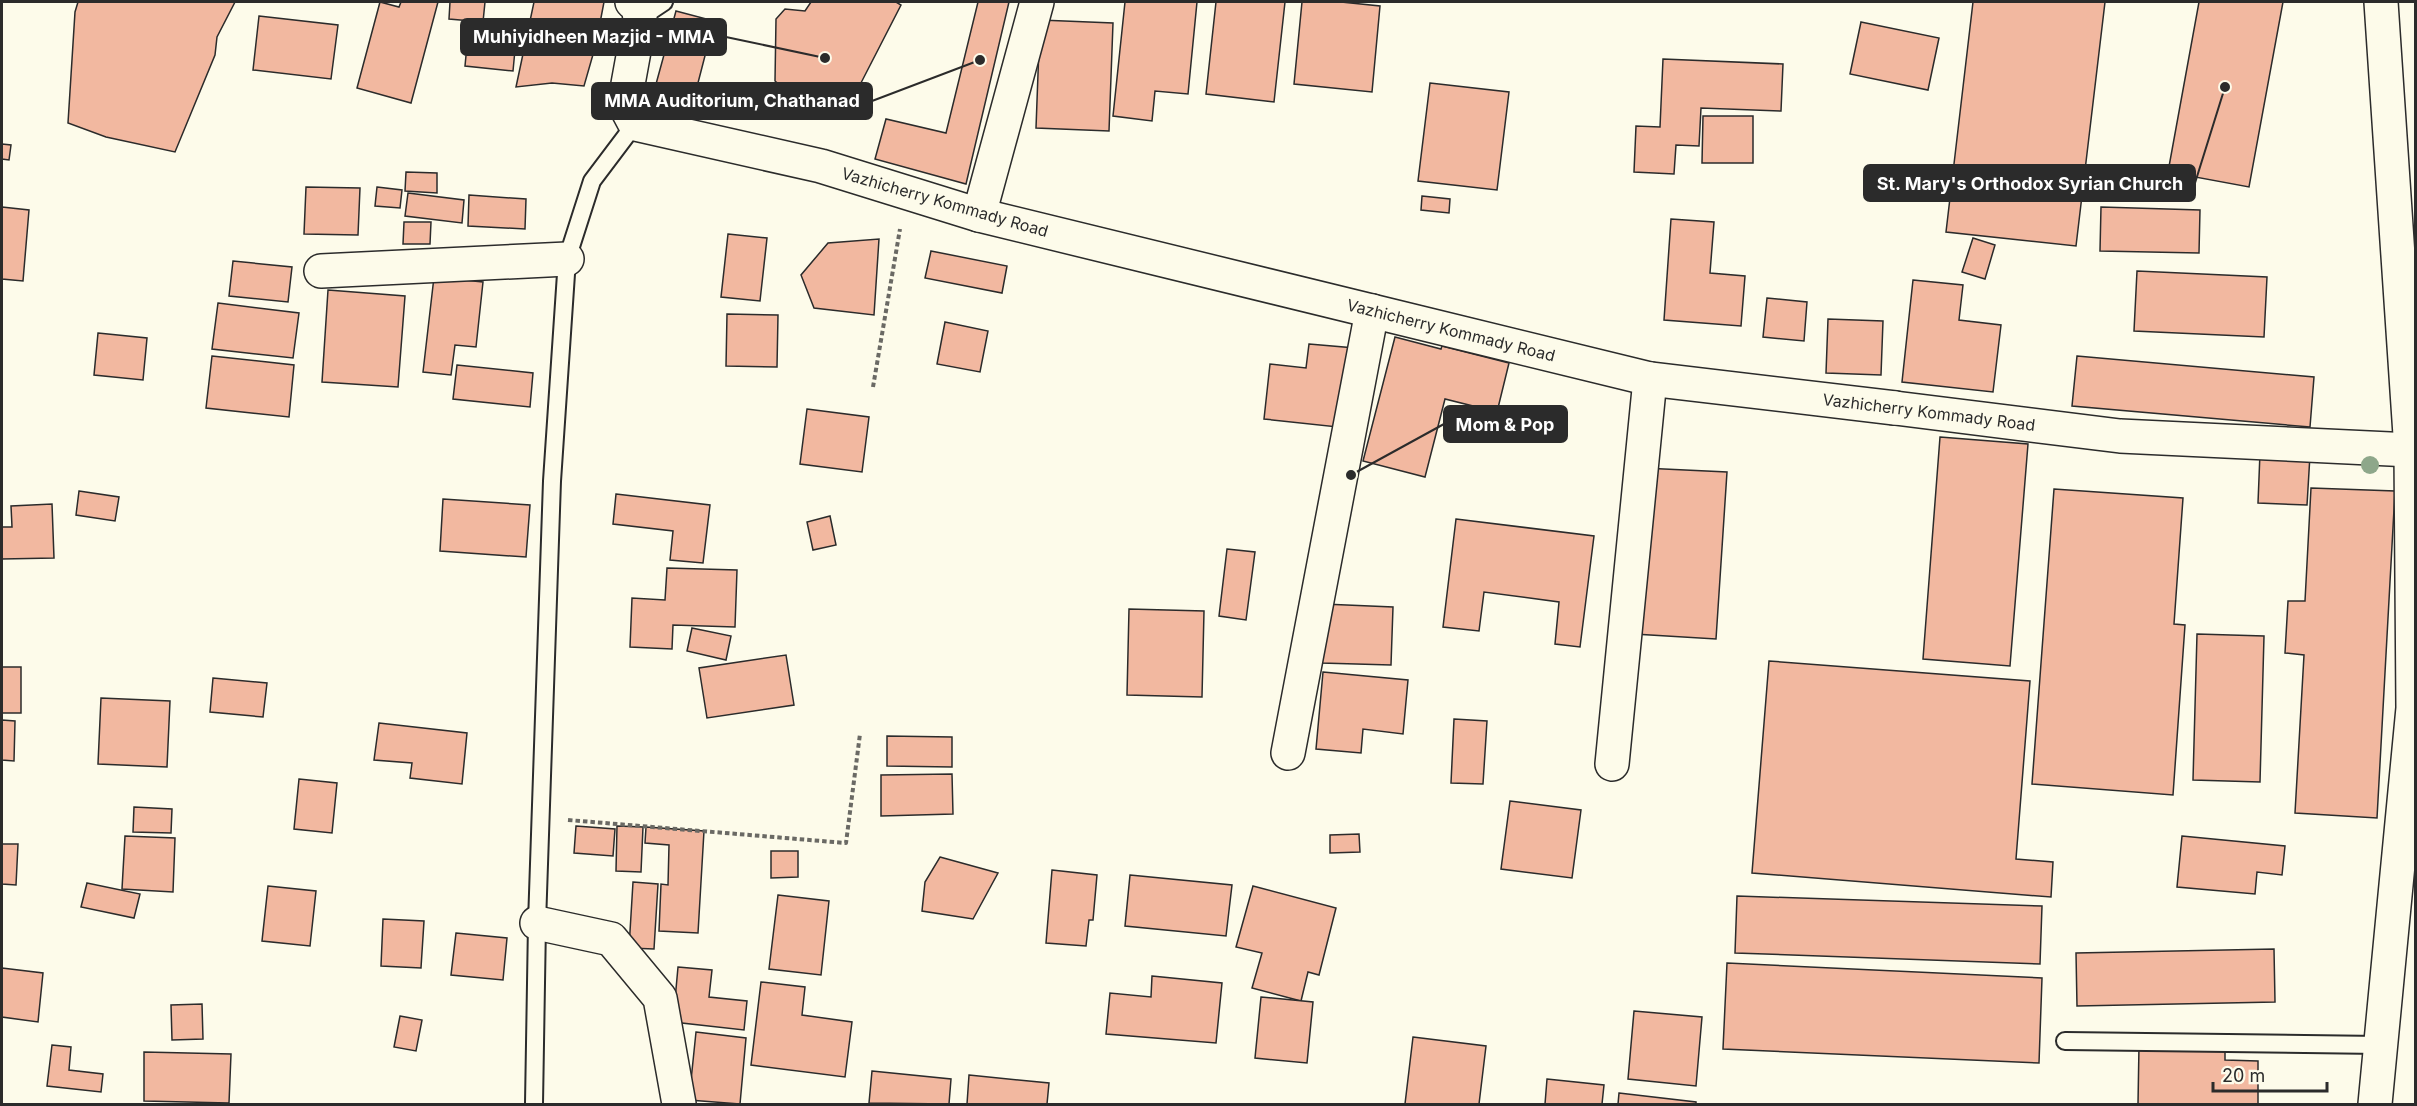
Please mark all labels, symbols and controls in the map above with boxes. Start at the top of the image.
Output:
callout: Muhiyidheen Mazjid - MMA [461,19,726,55]
text: Muhiyidheen Mazjid - MMA [473,26,715,47]
callout: MMA Auditorium, Chathanad [592,83,872,119]
text: MMA Auditorium, Chathanad [604,90,860,111]
street label: Vazhicherry Kommady Road [839,163,1051,241]
callout: St. Mary's Orthodox Syrian Church [1864,165,2195,201]
text: St. Mary's Orthodox Syrian Church [1877,173,2183,194]
street label: Vazhicherry Kommady Road [1345,294,1557,366]
street label: Vazhicherry Kommady Road [1822,389,2036,435]
callout: Mom & Pop [1444,406,1567,442]
text: Mom & Pop [1456,414,1554,435]
scale bar [2213,1055,2327,1093]
text: 20 m [2222,1065,2265,1086]

